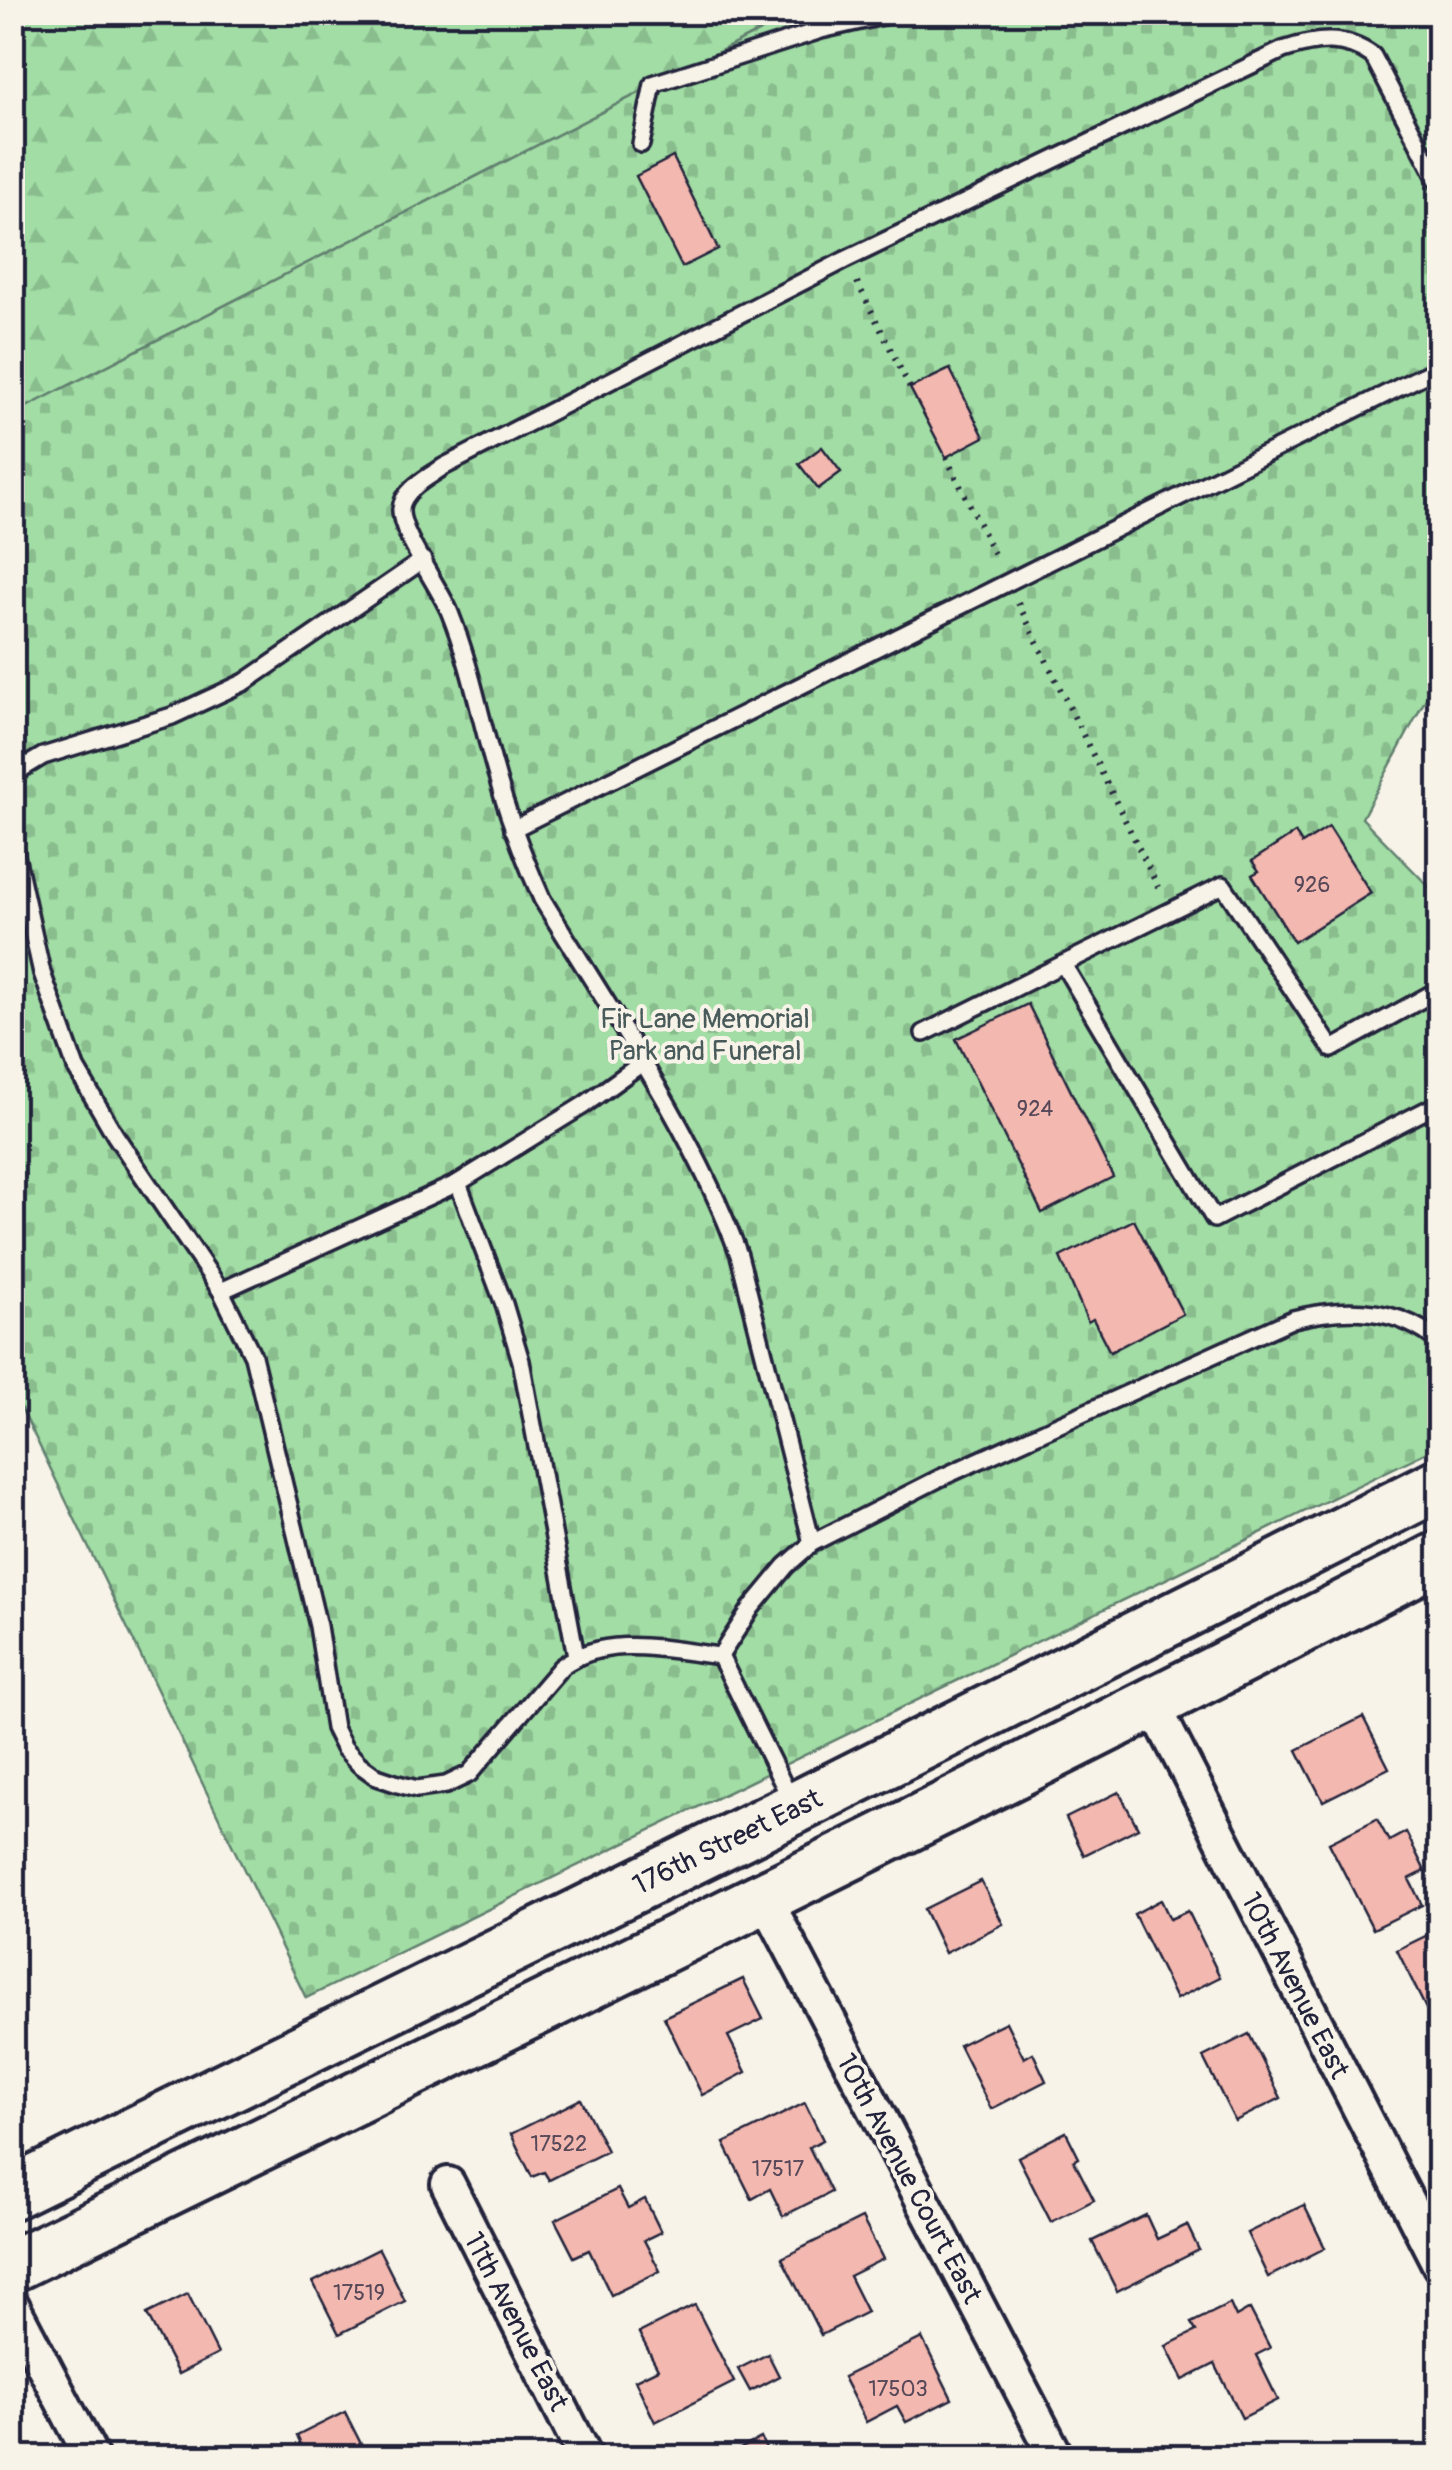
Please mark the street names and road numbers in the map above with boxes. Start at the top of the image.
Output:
street label: 176th Street East [627,1781,829,1903]
street label: 10th Avenue East [1233,1887,1357,2085]
street label: 10th Avenue Court East [828,2048,990,2310]
street label: 11th Avenue East [456,2226,576,2418]

